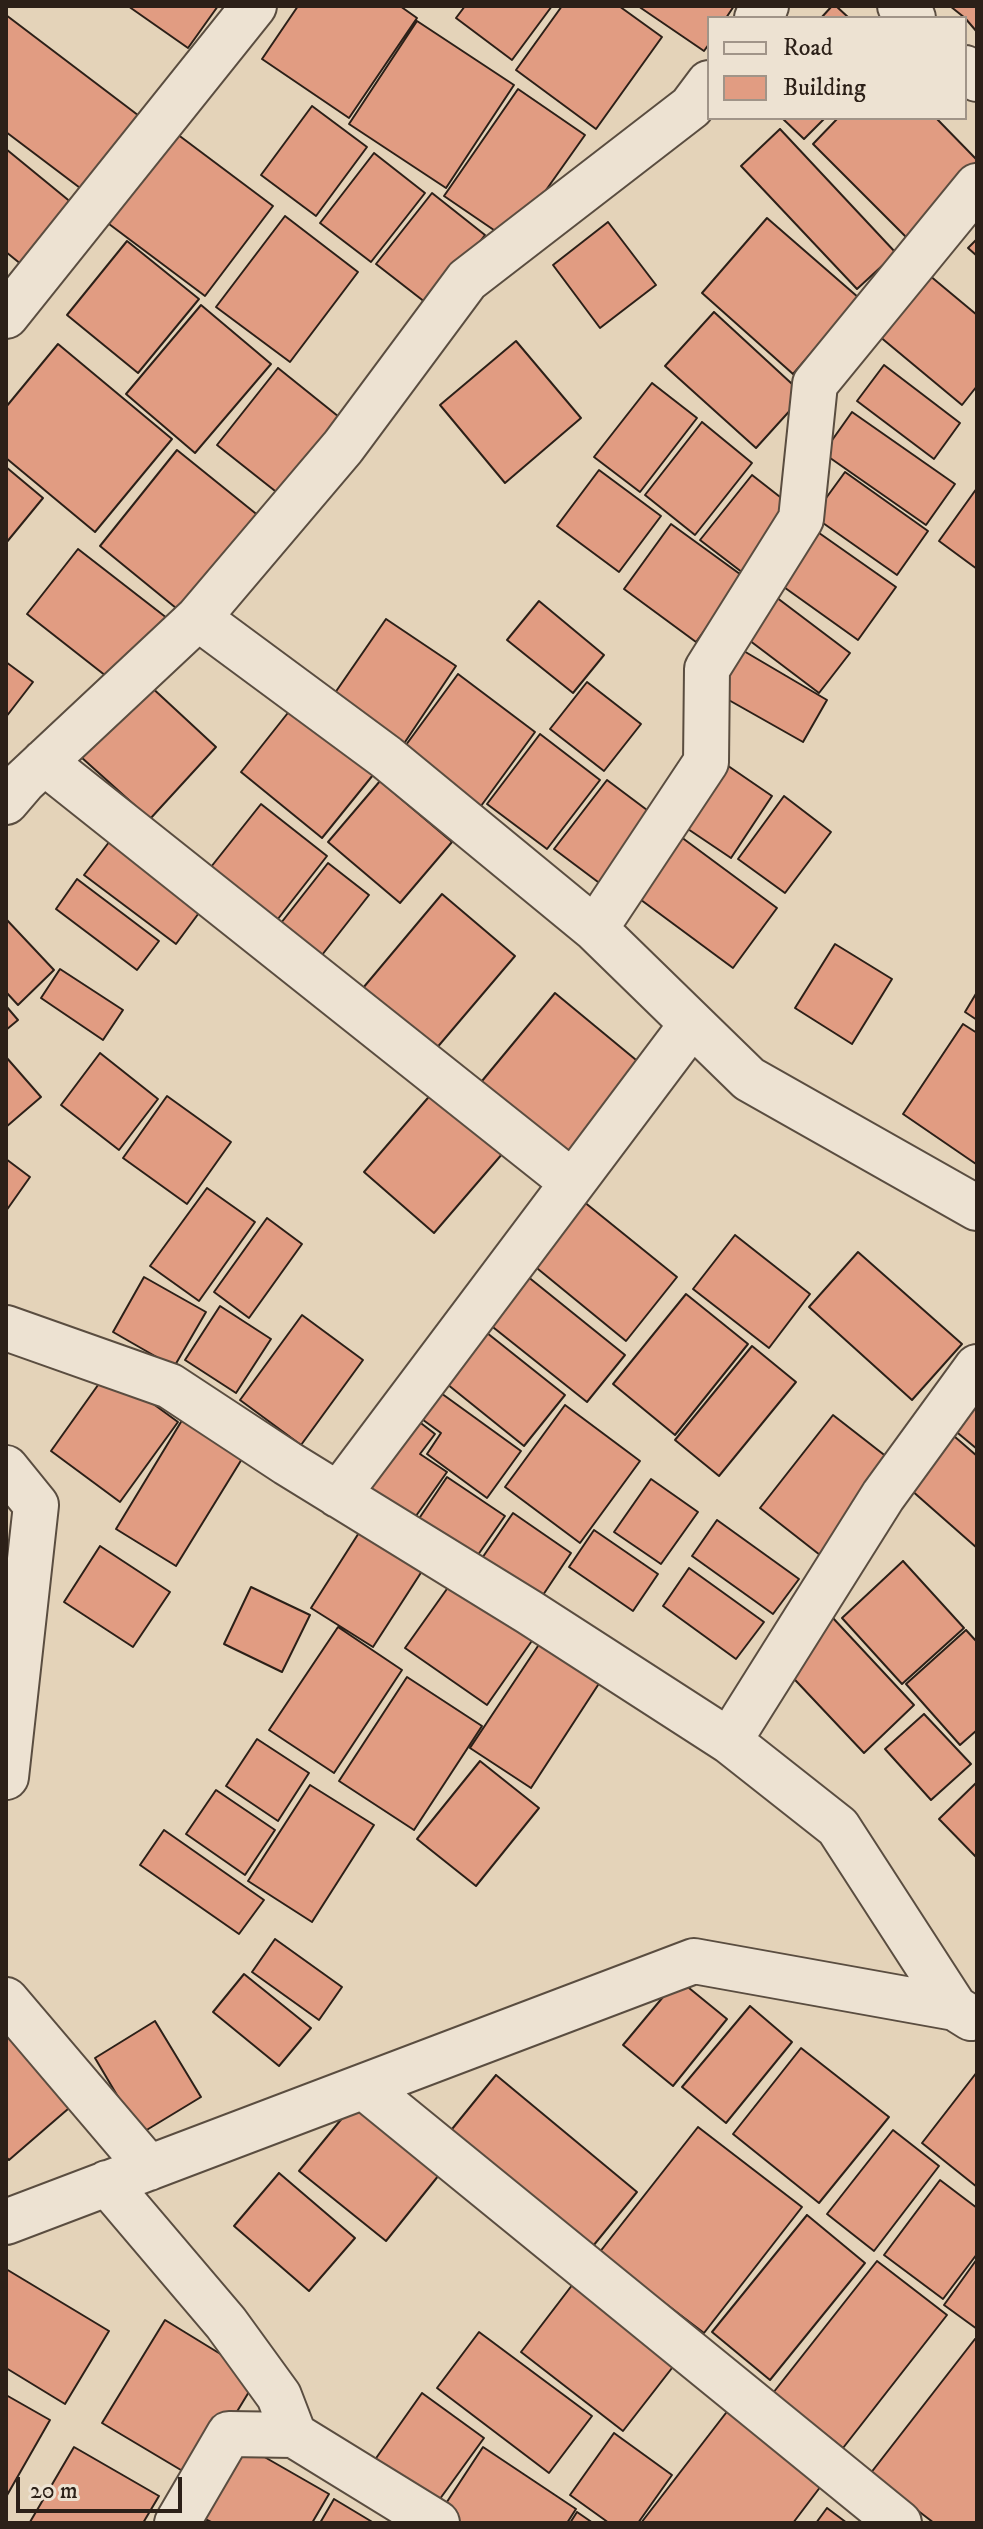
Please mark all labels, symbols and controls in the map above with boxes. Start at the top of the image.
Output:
legend [707,16,967,120]
text: Road [783,33,833,63]
text: Building [783,73,866,103]
scale bar [20,2461,186,2511]
text: 20 m [30,2476,78,2506]

